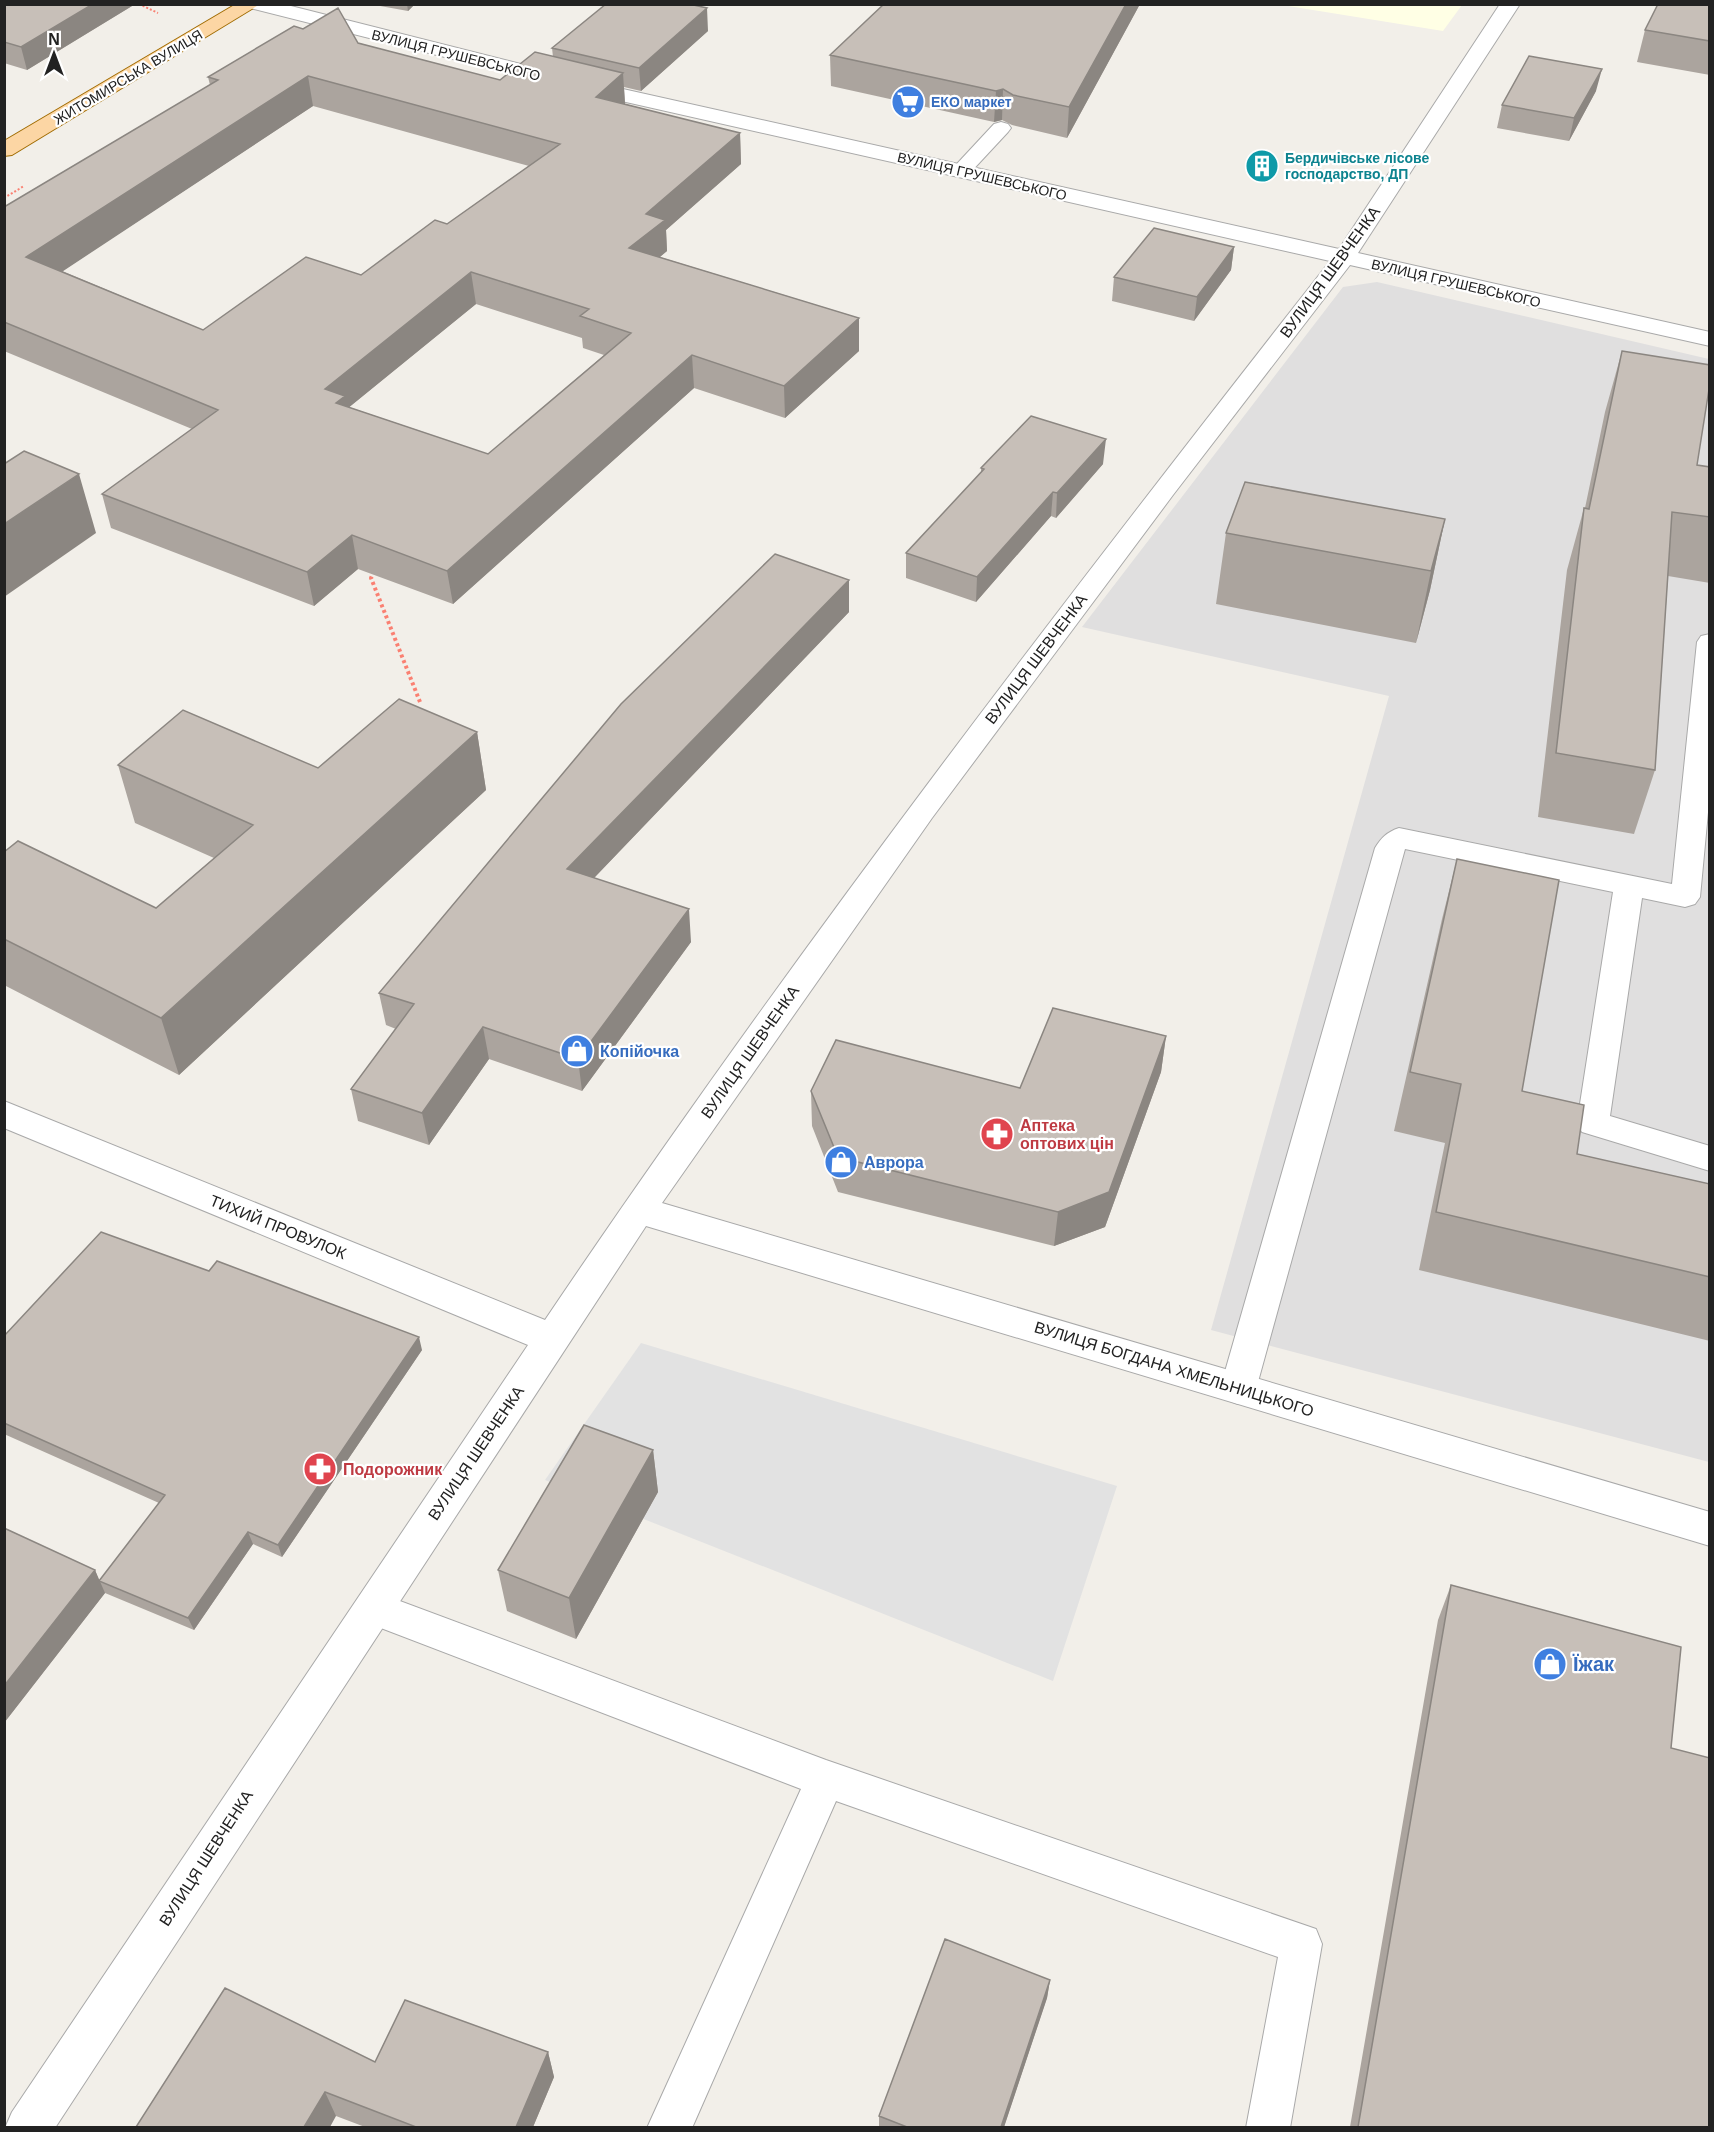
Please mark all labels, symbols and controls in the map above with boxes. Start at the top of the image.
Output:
north arrow [24,24,84,84]
street label: ЖИТОМИРСЬКА ВУЛИЦЯ [51,26,205,128]
street label: ВУЛИЦЯ ГРУШЕВСЬКОГО [370,26,542,84]
text: N [48,31,60,48]
supermarket icon: ЕКО маркет [890,84,926,120]
place label: ЕКО маркет [931,94,1012,110]
building icon: Бердичівське лісове господарство, ДП [1244,148,1280,184]
street label: ВУЛИЦЯ ГРУШЕВСЬКОГО [896,149,1068,203]
place label: Бердичівське лісове господарство, ДП [1285,150,1429,182]
street label: ВУЛИЦЯ ШЕВЧЕНКА [1277,203,1383,341]
street label: ВУЛИЦЯ ГРУШЕВСЬКОГО [1370,256,1542,310]
street label: ВУЛИЦЯ ШЕВЧЕНКА [982,591,1090,727]
street label: ВУЛИЦЯ ШЕВЧЕНКА [698,982,802,1121]
shop icon: Копійочка [559,1033,595,1069]
place label: Копійочка [600,1043,679,1060]
pharmacy icon: Аптека оптових цін [979,1116,1015,1152]
place label: Аптека оптових цін [1020,1117,1114,1152]
shop icon: Аврора [823,1144,859,1180]
place label: Аврора [864,1154,924,1171]
street label: ТИХИЙ ПРОВУЛОК [207,1191,350,1262]
street label: ВУЛИЦЯ БОГДАНА ХМЕЛЬНИЦЬКОГО [1032,1318,1316,1420]
street label: ВУЛИЦЯ ШЕВЧЕНКА [425,1383,527,1523]
pharmacy icon: Подорожник [302,1451,338,1487]
place label: Подорожник [343,1461,443,1478]
shop icon: Їжак [1532,1646,1568,1682]
place label: Їжак [1572,1653,1615,1675]
street label: ВУЛИЦЯ ШЕВЧЕНКА [156,1787,256,1929]

